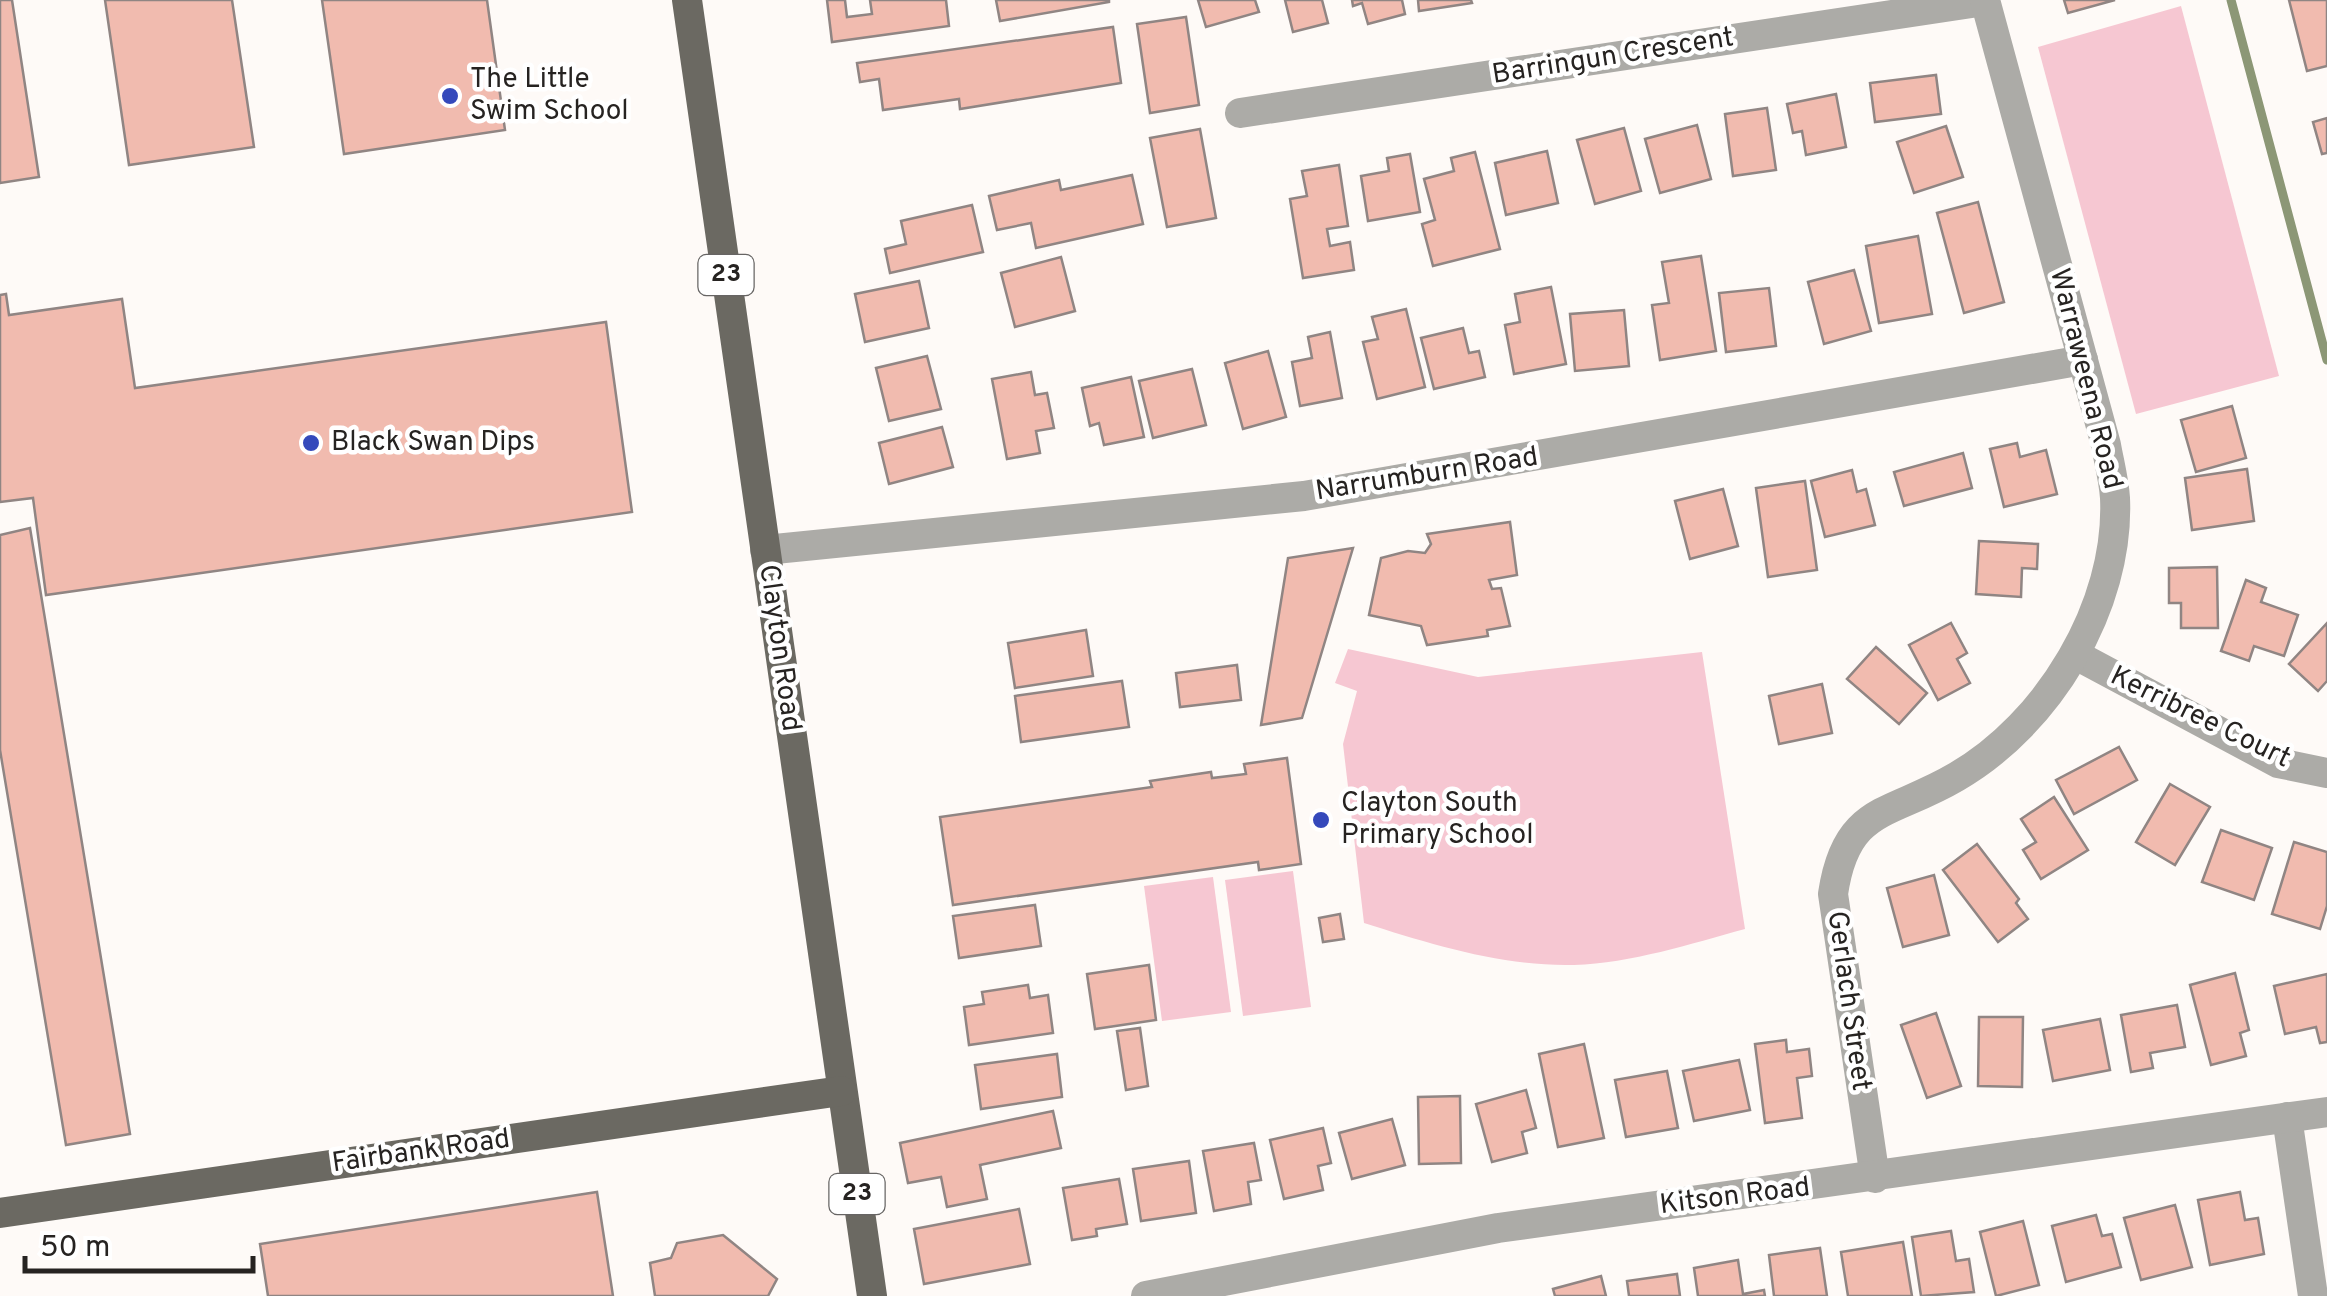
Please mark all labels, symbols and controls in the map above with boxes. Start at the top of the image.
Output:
street label: Barringun Crescent [1490,20,1736,94]
place label: The Little Swim School [470,62,629,130]
marker: The Little Swim School [439,85,461,107]
road number: 23 [698,255,754,295]
street label: Warraweena Road [2040,265,2130,493]
place label: Black Swan Dips [331,425,535,461]
marker: Black Swan Dips [300,432,322,454]
street label: Narrumburn Road [1313,440,1541,510]
street label: Clayton Road [749,562,809,734]
street label: Kerribree Court [2104,659,2296,777]
place label: Clayton South Primary School [1341,786,1533,854]
marker: Clayton South Primary School [1310,809,1332,831]
street label: Gerlach Street [1818,909,1878,1093]
street label: Fairbank Road [330,1122,512,1182]
street label: Kitson Road [1658,1170,1812,1224]
road number: 23 [830,1174,884,1214]
scale bar [25,1211,252,1273]
text: 50 m [40,1230,110,1267]

